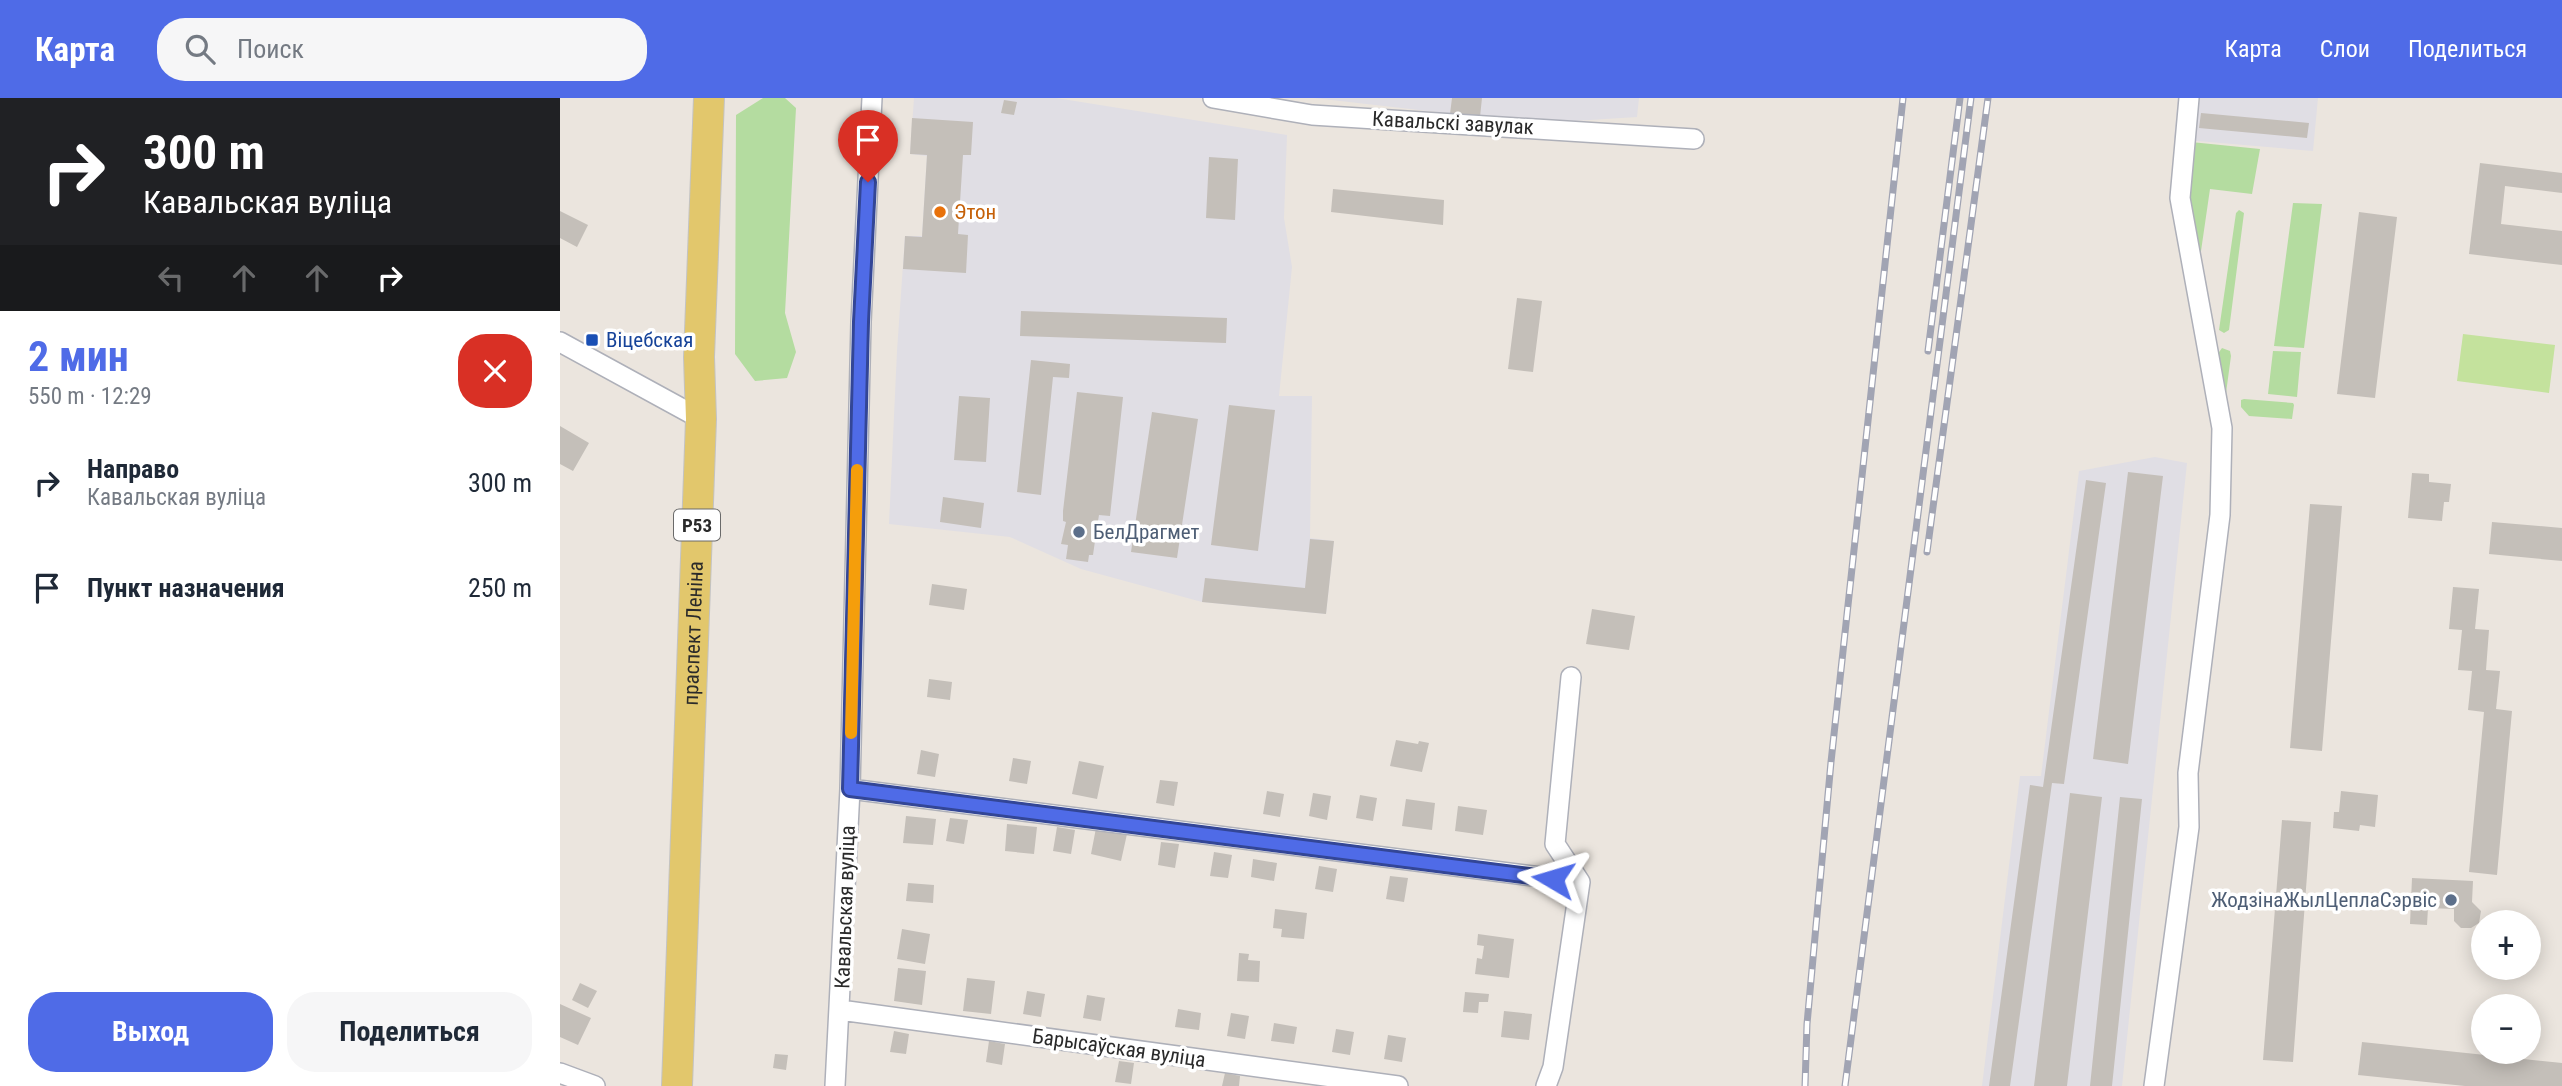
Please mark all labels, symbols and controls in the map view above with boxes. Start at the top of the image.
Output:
search box [157,18,647,81]
text: Карта [35,30,115,69]
icon: search [181,30,219,68]
text: Поиск [237,34,304,64]
text: Карта [2224,35,2282,63]
text: Слои [2320,35,2370,63]
text: Поделиться [2408,35,2527,63]
street label: Кавальскі завулак [1372,107,1534,139]
pin [838,110,898,182]
icon: arrive [849,121,887,159]
text: 300 m [143,124,265,181]
icon: right [28,126,119,217]
text: Кавальская вуліца [143,183,392,221]
place label: Этон [954,200,996,224]
marker: Этон [932,204,948,220]
icon: left [152,259,190,297]
icon: ahead [225,259,263,297]
icon: ahead [298,259,336,297]
icon: right [371,259,409,297]
place label: Віцебская [606,328,693,352]
text: 2 мин [28,332,129,381]
marker: Віцебская [584,332,600,348]
button: close [458,334,532,408]
text: 550 m · 12:29 [28,383,152,410]
text: Направо [87,454,179,484]
icon: right [28,464,66,502]
text: 300 m [468,468,532,498]
text: Кавальская вуліца [87,484,266,511]
road number: Р53 [674,510,720,540]
place label: БелДрагмет [1093,520,1199,544]
marker: БелДрагмет [1071,524,1087,540]
street label: праспект Леніна [679,561,708,706]
icon: arrive [28,569,66,607]
text: Пункт назначения [87,573,285,603]
text: 250 m [468,573,532,603]
street label: Кавальская вуліца [830,825,860,989]
position arrow [1516,842,1590,916]
place label: ЖодзінаЖылЦеплаСэрвіс [2211,888,2437,912]
marker: ЖодзінаЖылЦеплаСэрвіс [2443,892,2459,908]
map controls [2471,910,2541,1064]
button: + [2471,910,2541,980]
button: Выход [28,992,273,1072]
button: Поделиться [287,992,532,1072]
button: − [2471,994,2541,1064]
street label: Барысаўская вуліца [1031,1024,1207,1072]

